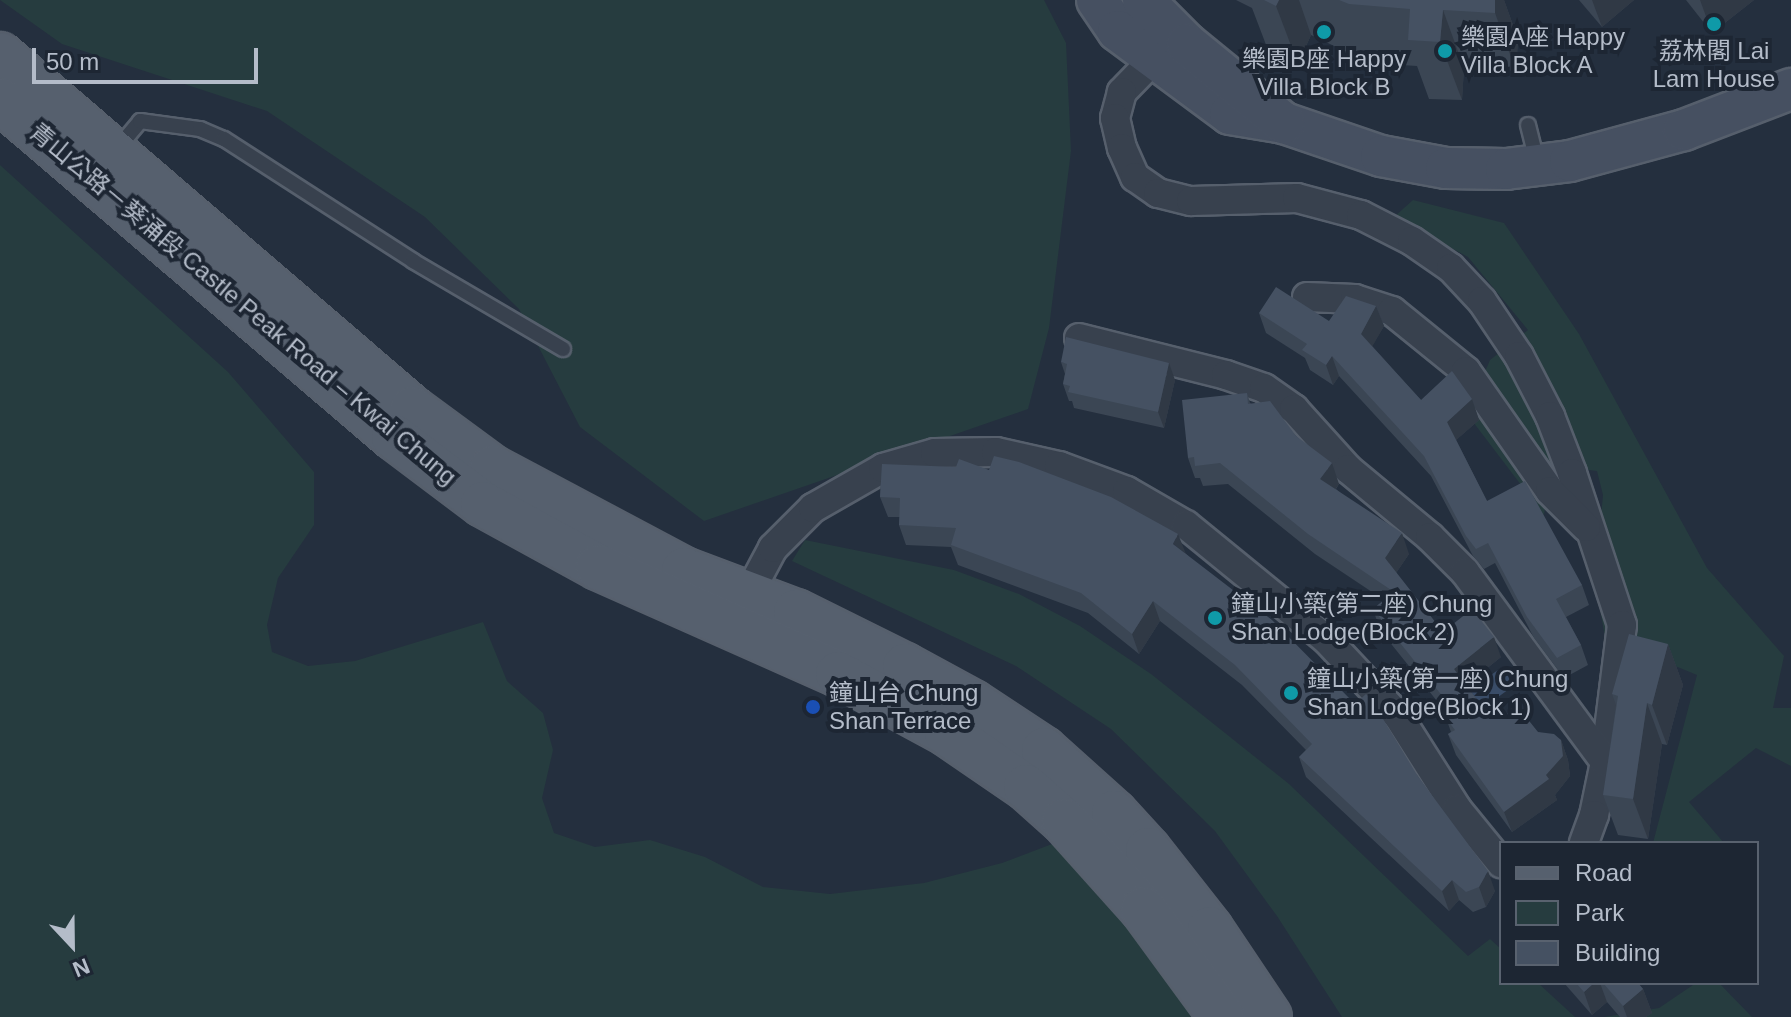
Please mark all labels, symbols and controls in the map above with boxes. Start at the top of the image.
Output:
marker: 荔林閣 Lai Lam House [1705,15,1723,33]
marker: 樂園B座 Happy Villa Block B [1315,23,1333,41]
place label: 樂園A座 Happy Villa Block A [1461,23,1625,79]
scale bar [36,32,262,82]
place label: 荔林閣 Lai Lam House [1653,37,1775,93]
marker: 樂園A座 Happy Villa Block A [1436,42,1454,60]
place label: 樂園B座 Happy Villa Block B [1242,45,1406,101]
text: 50 m [46,48,99,75]
street label: 青山公路－葵涌段 Castle Peak Road – Kwai Chung [24,117,462,491]
place label: 鐘山小築(第二座) Chung Shan Lodge(Block 2) [1231,590,1492,646]
marker: 鐘山小築(第二座) Chung Shan Lodge(Block 2) [1206,609,1224,627]
place label: 鐘山小築(第一座) Chung Shan Lodge(Block 1) [1307,665,1568,721]
place label: 鐘山台 Chung Shan Terrace [829,679,978,735]
marker: 鐘山小築(第一座) Chung Shan Lodge(Block 1) [1282,684,1300,702]
marker: 鐘山台 Chung Shan Terrace [804,698,822,716]
legend [1499,841,1759,985]
text: Road [1575,859,1632,886]
text: Park [1575,899,1624,926]
north arrow [32,905,112,985]
text: Building [1575,939,1660,966]
text: N [69,953,93,982]

